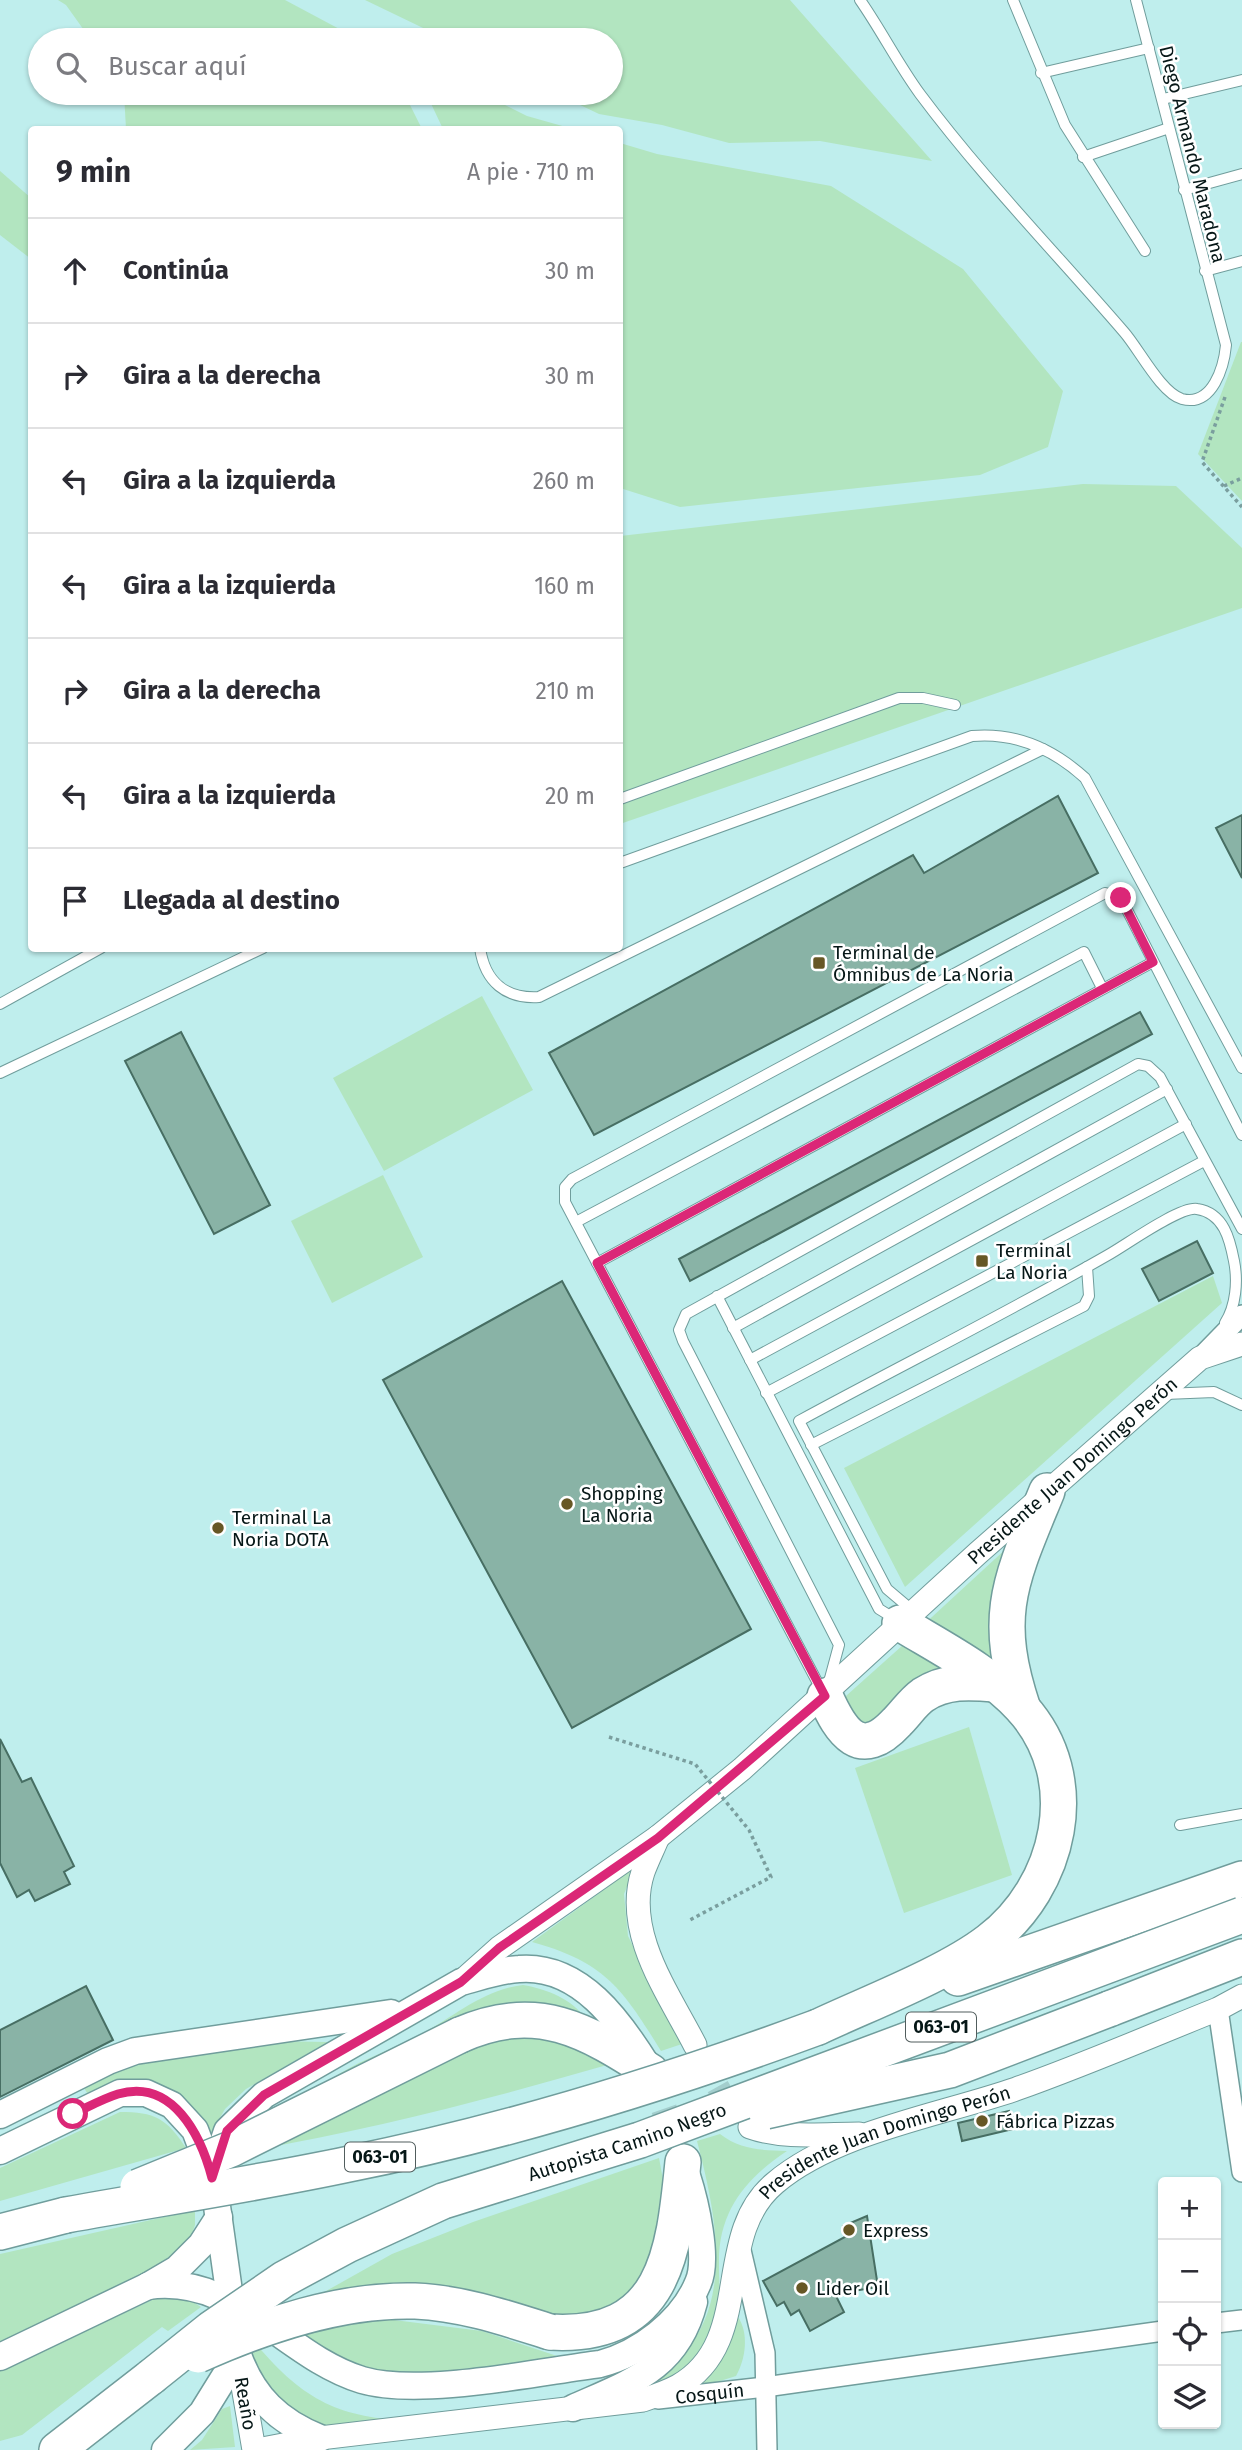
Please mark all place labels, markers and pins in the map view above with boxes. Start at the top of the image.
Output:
place label: Terminal de Ómnibus de La Noria [833,941,1014,986]
marker: Terminal de Ómnibus de La Noria [811,955,827,971]
place label: Terminal La Noria [996,1239,1071,1284]
marker: Terminal La Noria [974,1253,990,1269]
place label: Shopping La Noria [581,1482,663,1527]
marker: Shopping La Noria [559,1496,575,1512]
place label: Terminal La Noria DOTA [232,1506,332,1551]
marker: Terminal La Noria DOTA [210,1520,226,1536]
place label: Fábrica Pizzas [996,2110,1115,2133]
marker: Fábrica Pizzas [974,2113,990,2129]
place label: Express [863,2219,928,2242]
marker: Express [841,2222,857,2238]
place label: Lider Oil [816,2277,889,2300]
marker: Lider Oil [794,2280,810,2296]

